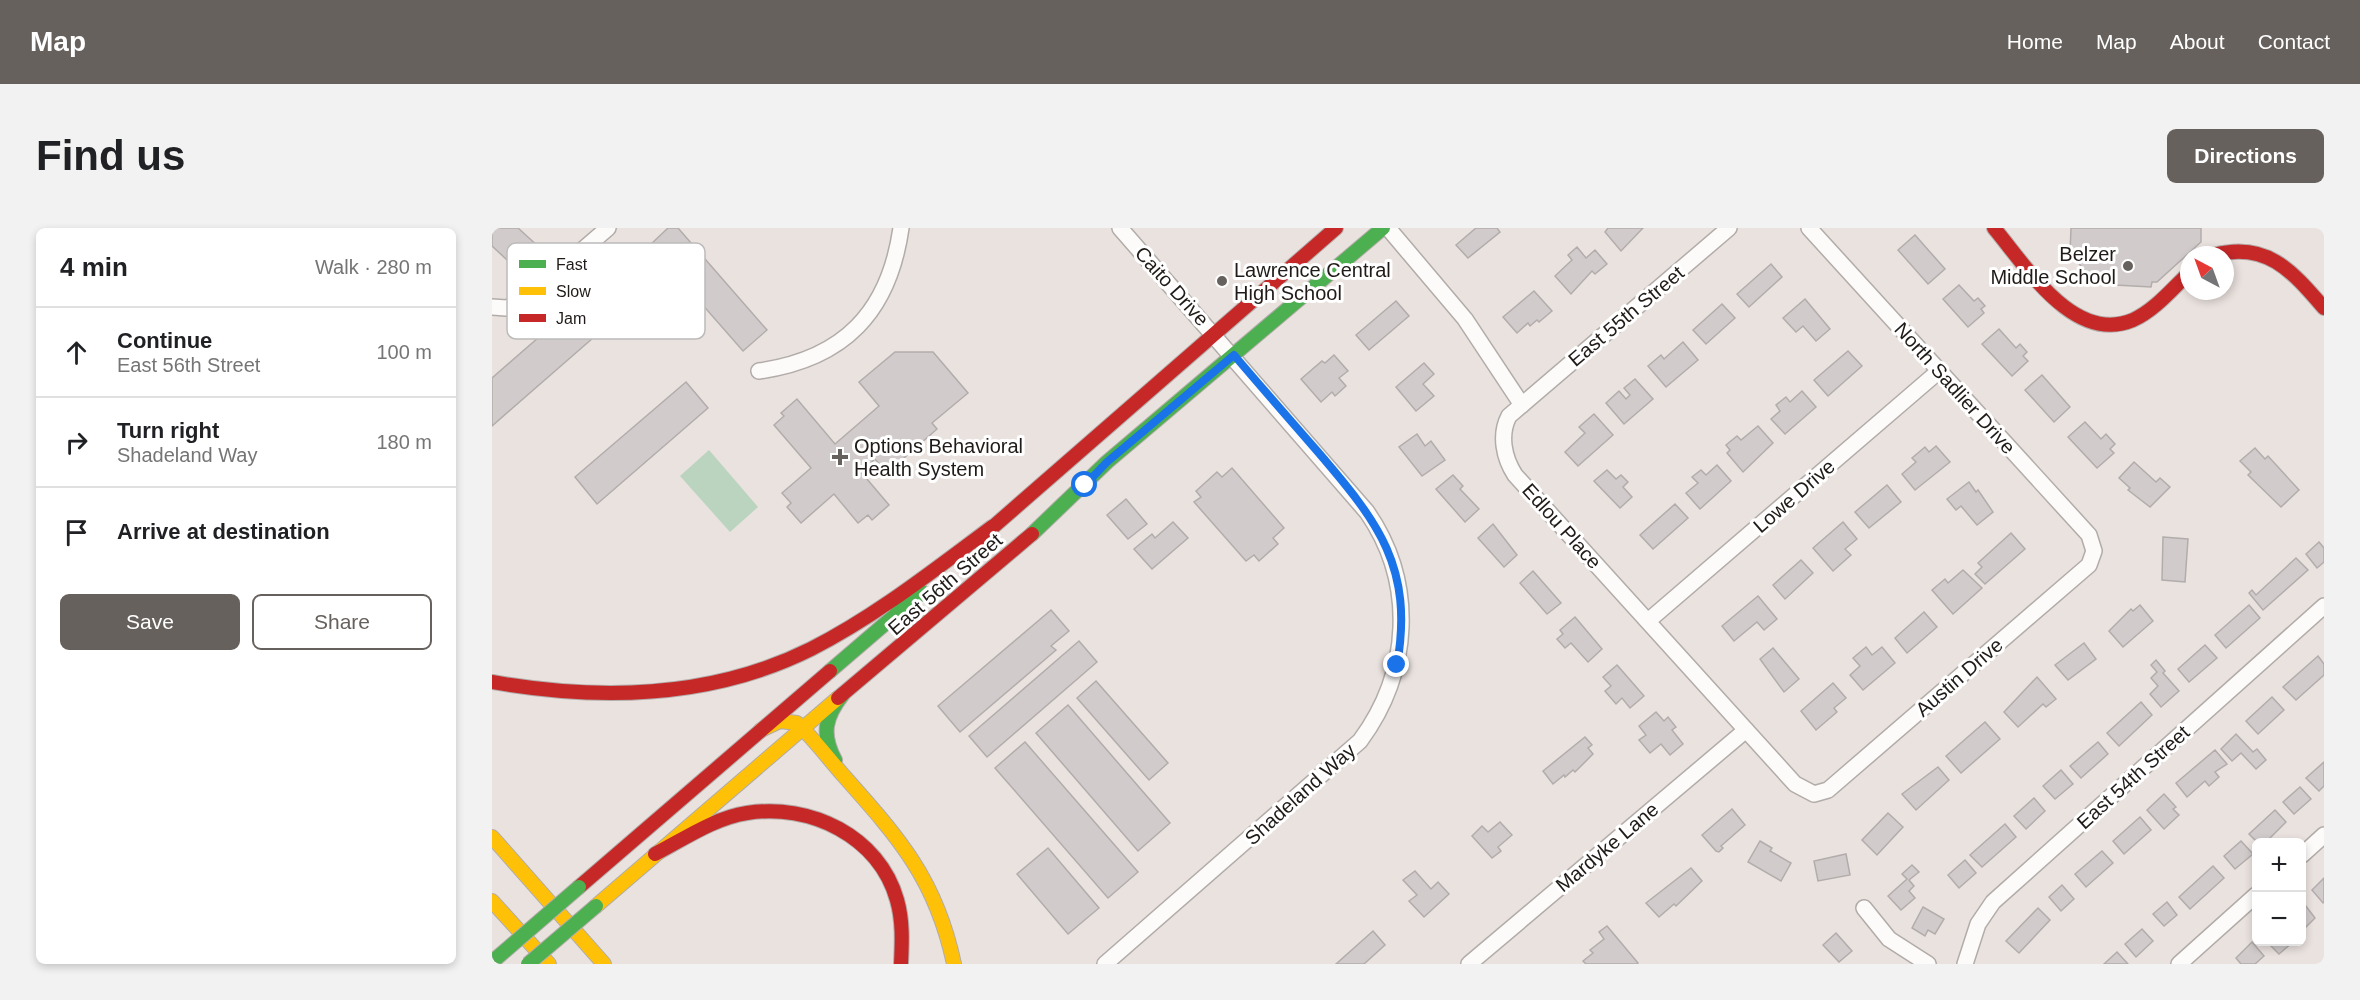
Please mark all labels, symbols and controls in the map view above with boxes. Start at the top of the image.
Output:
text: Map [30,26,86,57]
text: Home [2007,30,2063,53]
text: Map [2096,30,2137,53]
text: About [2170,30,2225,53]
text: Contact [2258,30,2330,53]
button: Directions [2167,129,2324,183]
text: Find us [36,132,185,179]
street label: Caito Drive [1131,242,1213,330]
legend [507,243,705,339]
place label: Belzer Middle School [1990,243,2116,288]
north arrow [2180,246,2234,300]
text: 4 min [60,252,128,282]
text: Walk · 280 m [315,256,432,278]
text: Fast [556,256,588,273]
place label: Lawrence Central High School [1234,259,1391,304]
marker: Belzer Middle School [2121,259,2135,273]
street label: East 55th Street [1564,261,1688,371]
marker: Lawrence Central High School [1215,274,1229,288]
text: Slow [556,283,591,300]
text: Jam [556,310,586,327]
street label: North Sadlier Drive [1890,318,2020,458]
text: Continue [117,328,212,353]
icon: ahead [60,336,93,369]
text: 100 m [376,341,432,363]
text: East 56th Street [117,354,260,376]
text: Turn right [117,418,219,443]
icon: right [60,426,93,459]
text: 180 m [376,431,432,453]
place label: Options Behavioral Health System [854,435,1023,480]
text: Shadeland Way [117,444,257,466]
marker: Options Behavioral Health System [831,448,849,466]
street label: Lowe Drive [1749,455,1839,537]
route start [1071,471,1097,497]
street label: Edlou Place [1518,479,1606,573]
icon: arrive [60,516,93,549]
text: Arrive at destination [117,519,330,544]
street label: East 56th Street [884,528,1007,639]
button: Save [60,594,240,650]
button: Share [252,594,432,650]
street label: Austin Drive [1911,633,2007,721]
route end [1383,651,1409,677]
street label: East 54th Street [2072,721,2194,833]
street label: Shadeland Way [1240,739,1360,849]
street label: Mardyke Lane [1551,798,1663,896]
map controls [2252,838,2306,946]
button: + [2252,838,2306,892]
button: − [2252,892,2306,946]

